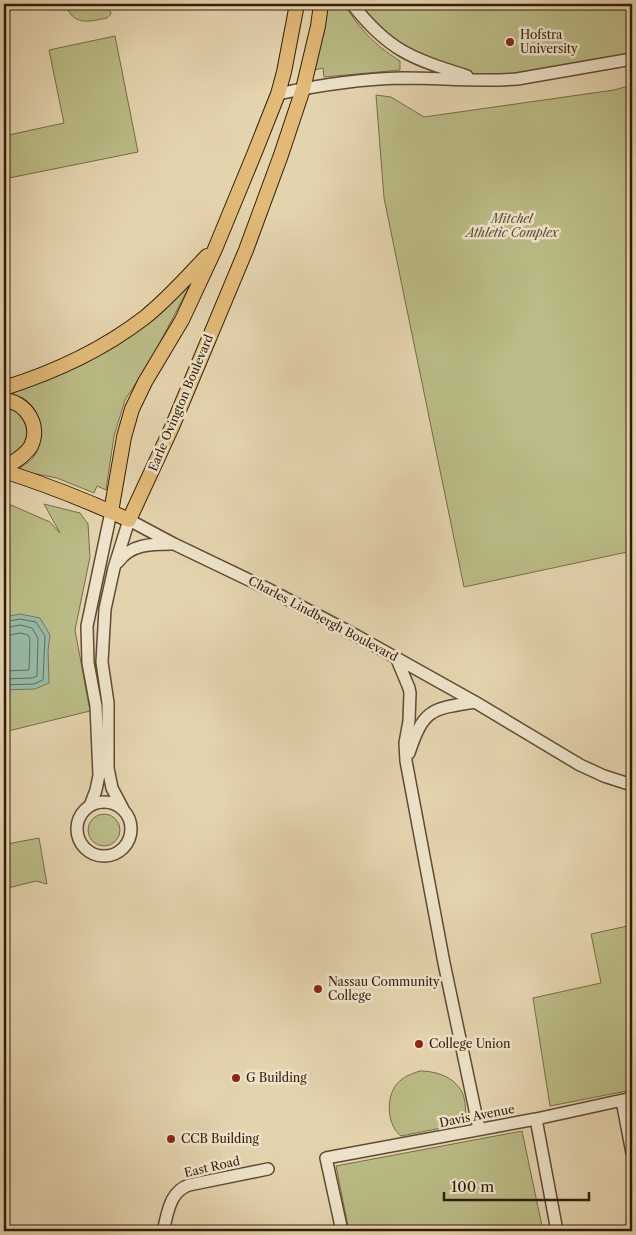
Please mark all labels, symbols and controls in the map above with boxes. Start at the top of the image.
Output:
place label: Hofstra University [520,27,578,56]
marker: Hofstra University [504,36,516,48]
park label: Mitchel Athletic Complex [464,211,559,240]
street label: Earle Ovington Boulevard [145,331,216,474]
street label: Charles Lindbergh Boulevard [246,573,401,665]
place label: Nassau Community College [328,974,440,1003]
marker: Nassau Community College [312,983,324,995]
place label: College Union [429,1036,511,1051]
marker: College Union [413,1038,425,1050]
place label: G Building [246,1070,307,1085]
marker: G Building [230,1072,242,1084]
street label: Davis Avenue [438,1101,516,1130]
place label: CCB Building [181,1131,260,1146]
marker: CCB Building [165,1133,177,1145]
street label: East Road [182,1153,242,1180]
scale bar [444,1170,588,1202]
text: 100 m [451,1177,494,1196]

